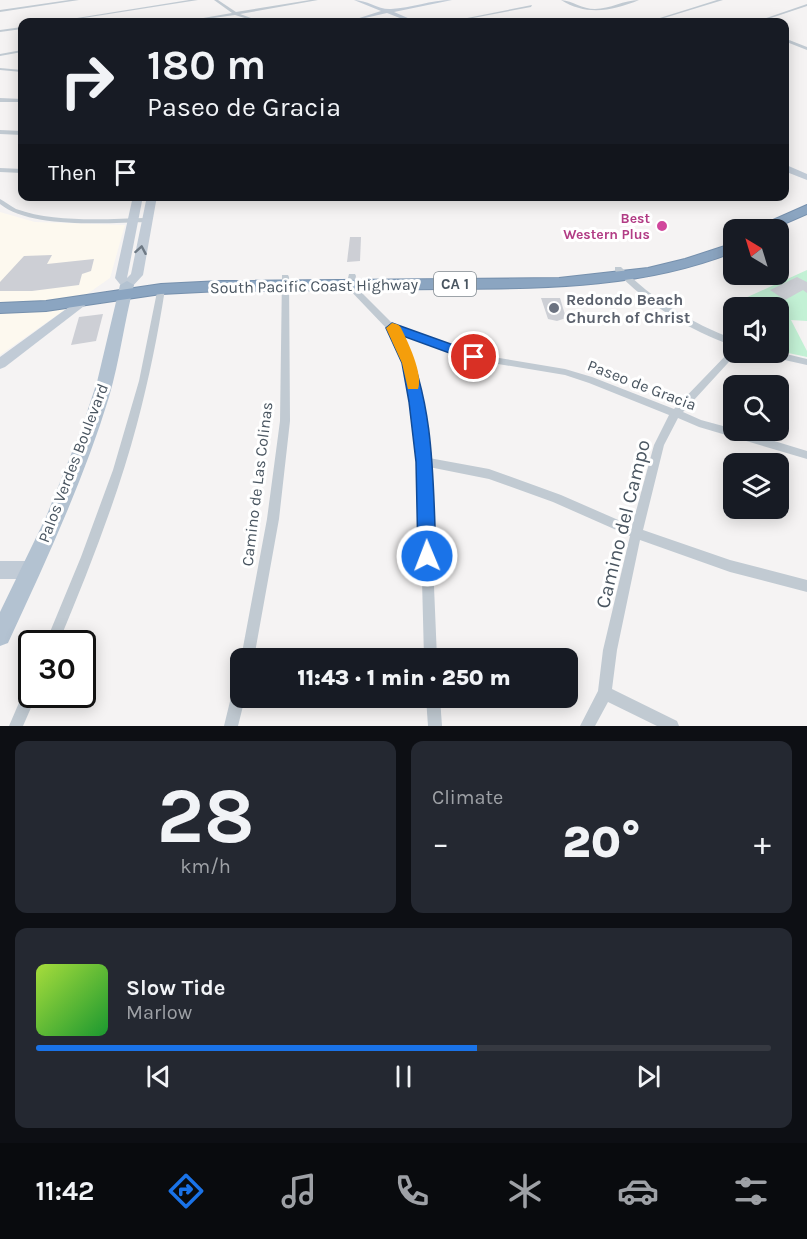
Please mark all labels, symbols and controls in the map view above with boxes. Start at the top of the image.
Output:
text: 180 m [147,40,266,90]
icon: right [48,42,126,120]
text: Paseo de Gracia [147,91,341,123]
icon: arrive [109,156,142,189]
text: Then [48,160,97,186]
place label: Best Western Plus [563,210,650,243]
marker: Best Western Plus [655,219,669,233]
north arrow [723,219,789,285]
map controls [723,219,789,519]
one-way arrow [135,245,147,254]
road number: CA 1 [434,272,476,296]
street label: South Pacific Coast Highway [210,275,419,297]
place label: Redondo Beach Church of Christ [566,290,690,327]
button: sound [723,297,789,363]
marker: Redondo Beach Church of Christ [547,301,561,315]
pin [448,331,499,382]
icon: arrive [457,340,490,373]
street label: Paseo de Gracia [585,356,699,414]
button: search [723,375,789,441]
street label: Palos Verdes Boulevard [34,381,112,545]
street label: Camino de Las Colinas [238,401,276,567]
street label: Camino del Campo [591,437,655,611]
button: layers [723,453,789,519]
position arrow [395,524,459,588]
speed limit sign: 30 [18,630,96,708]
text: 11:43 · 1 min · 250 m [297,665,511,691]
text: 28 [157,770,254,862]
text: Climate [432,786,503,809]
text: 20° [562,816,641,868]
text: − [432,824,449,862]
text: + [754,824,771,862]
text: km/h [180,855,231,878]
text: Slow Tide [126,975,226,1001]
text: Marlow [126,1001,192,1024]
icon: previous [142,1060,175,1093]
icon: pause [387,1060,420,1093]
icon: next [632,1060,665,1093]
icon: directions [165,1170,207,1212]
icon: music [278,1170,320,1212]
icon: phone [391,1170,433,1212]
icon: climate [504,1170,546,1212]
icon: car [617,1170,659,1212]
icon: filters [730,1170,772,1212]
text: 11:42 [35,1175,94,1207]

